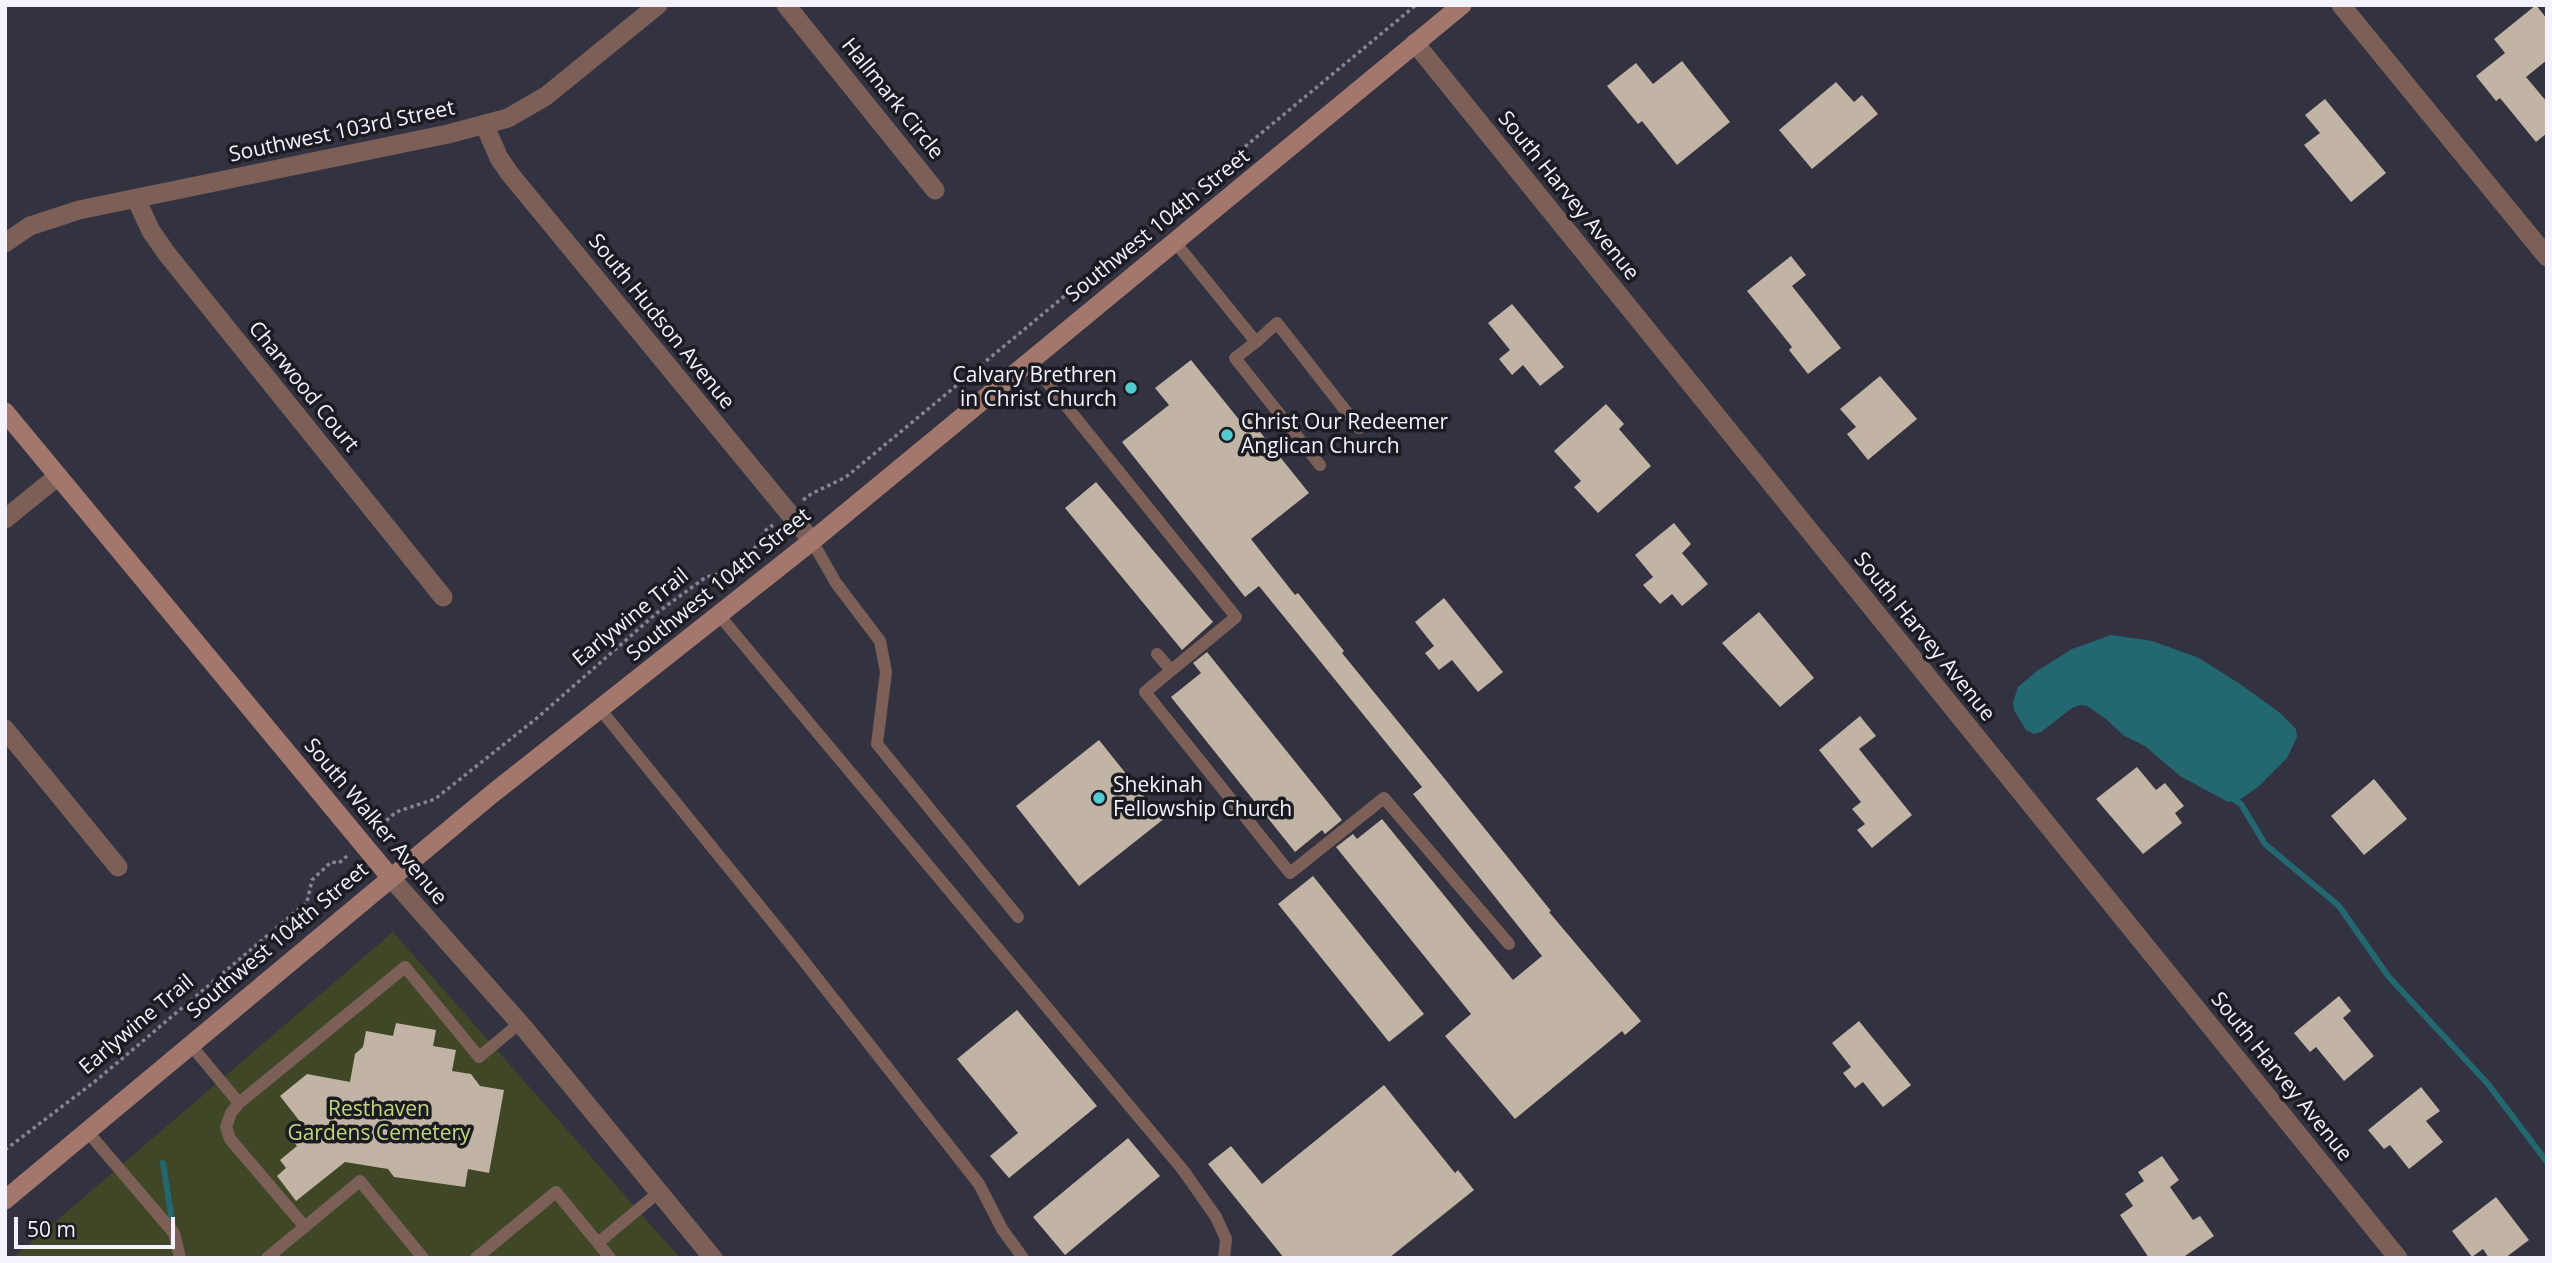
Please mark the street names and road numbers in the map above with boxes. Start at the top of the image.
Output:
street label: Hallmark Circle [836,33,948,165]
street label: Southwest 103rd Street [227,96,457,168]
street label: South Harvey Avenue [1492,106,1644,286]
street label: Southwest 104th Street [1061,144,1255,308]
street label: South Hudson Avenue [583,229,739,415]
street label: Charwood Court [243,317,363,457]
street label: Southwest 104th Street [622,503,816,667]
street label: South Harvey Avenue [1848,547,2000,727]
street label: Earlywine Trail [568,564,694,672]
street label: South Walker Avenue [298,734,452,910]
street label: Southwest 104th Street [182,858,374,1024]
street label: Earlywine Trail [75,970,199,1080]
street label: South Harvey Avenue [2205,987,2357,1167]

